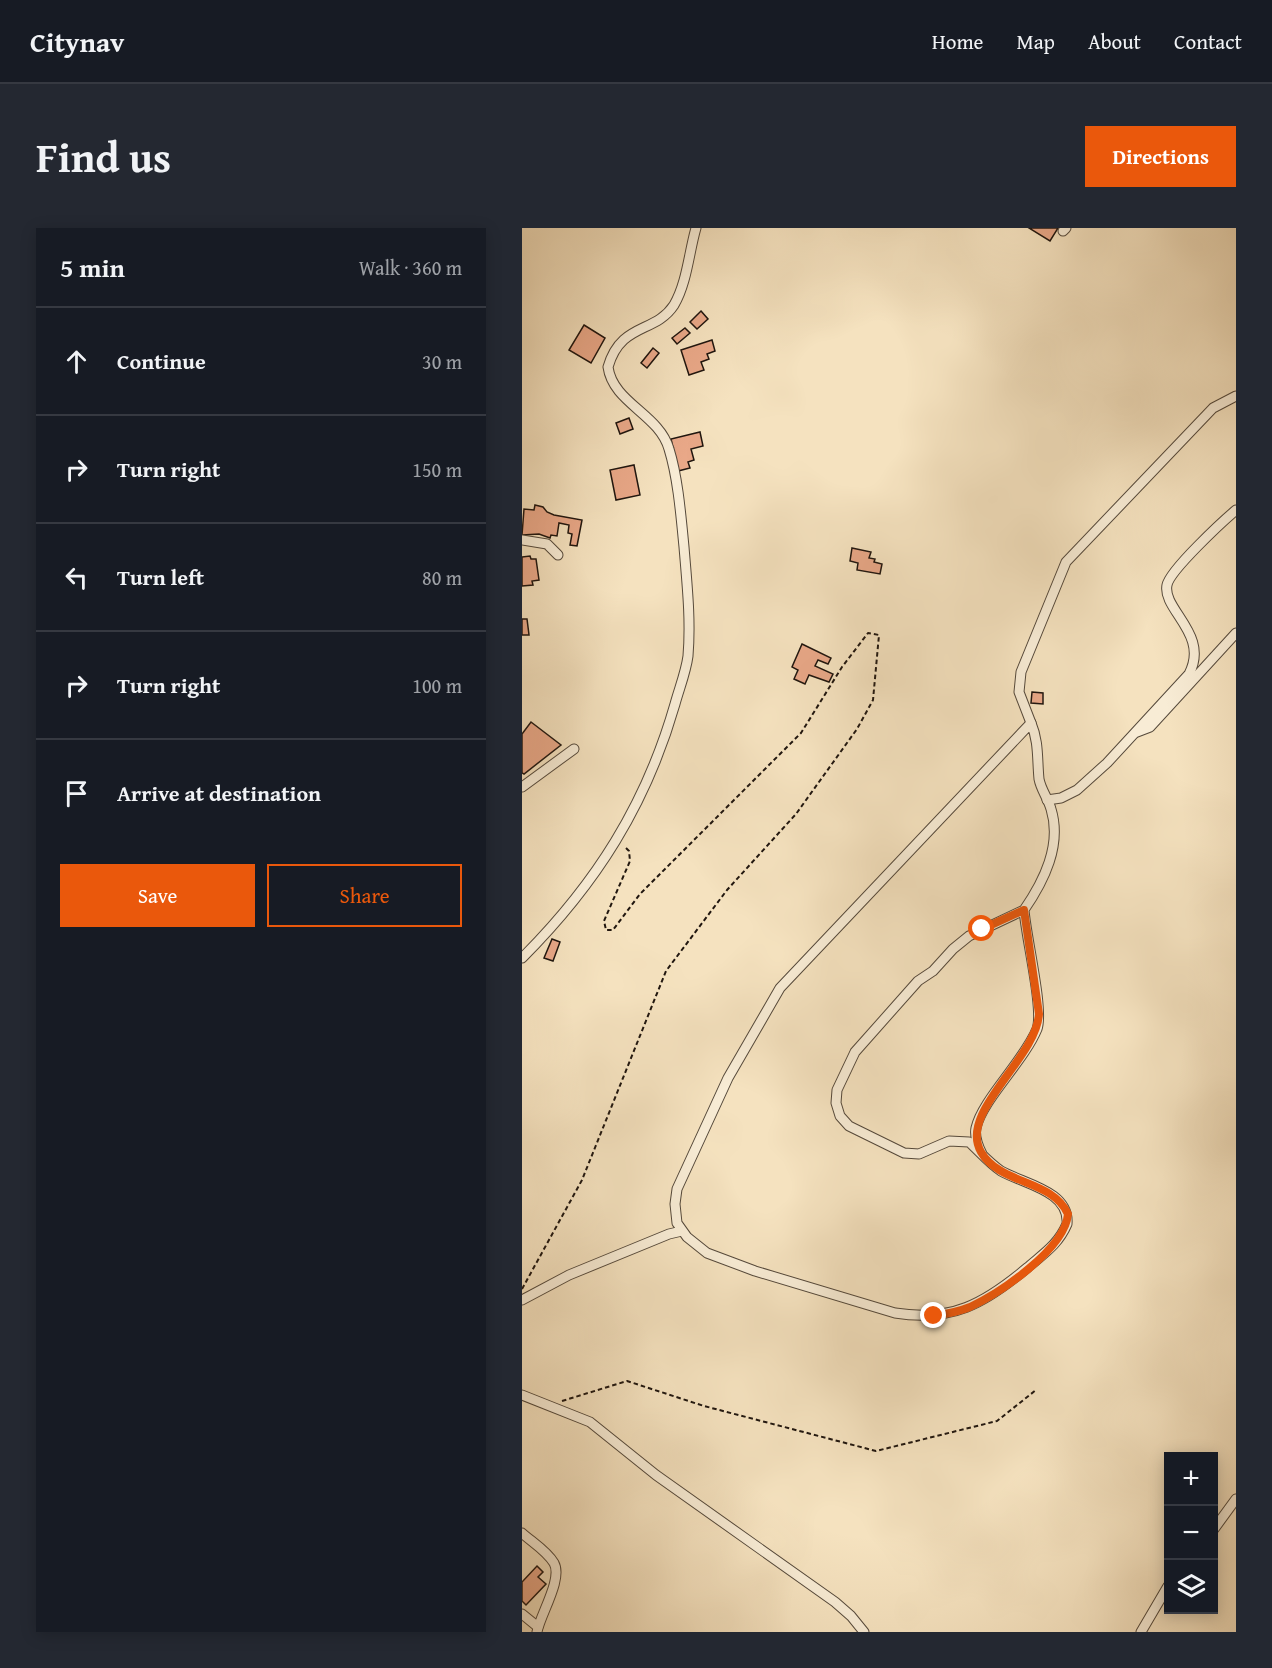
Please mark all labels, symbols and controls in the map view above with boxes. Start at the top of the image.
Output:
text: Citynav [30,21,124,62]
text: Home [932,26,983,57]
text: Map [1016,26,1055,57]
text: About [1088,26,1141,57]
text: Contact [1174,26,1242,57]
text: Find us [36,126,171,187]
button: Directions [1085,126,1236,187]
text: 5 min [60,248,125,287]
text: Walk · 360 m [359,253,462,282]
icon: ahead [60,345,93,378]
text: Continue [117,345,206,377]
text: 30 m [422,347,462,376]
icon: right [60,453,93,486]
text: Turn right [117,453,220,485]
text: 150 m [412,455,462,484]
icon: left [60,561,93,594]
text: Turn left [117,561,204,593]
text: 80 m [422,563,462,592]
icon: right [60,669,93,702]
text: Turn right [117,669,220,701]
text: 100 m [412,671,462,700]
icon: arrive [60,777,93,810]
text: Arrive at destination [117,777,321,809]
button: Save [60,864,255,927]
button: Share [267,864,462,927]
route start [968,915,994,941]
route end [920,1302,946,1328]
map controls [1164,1452,1218,1614]
button: + [1164,1452,1218,1506]
button: − [1164,1506,1218,1560]
button: layers [1164,1560,1218,1614]

